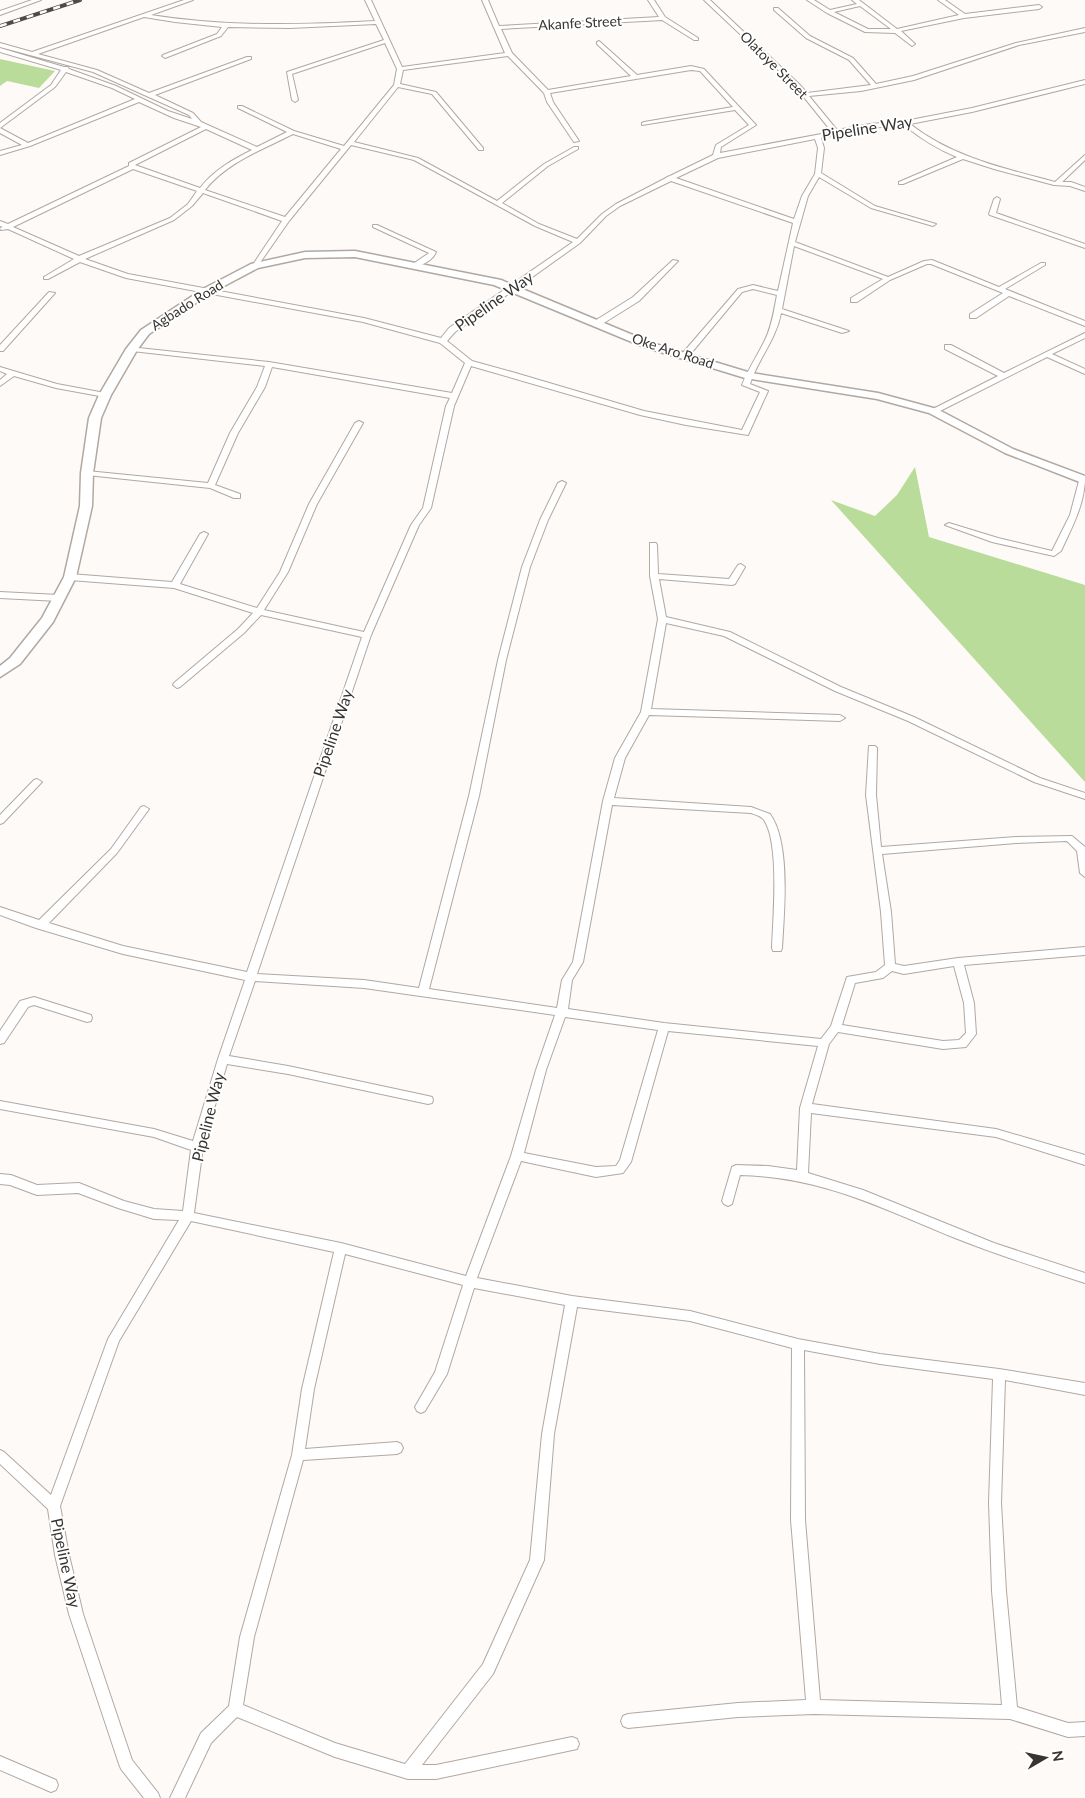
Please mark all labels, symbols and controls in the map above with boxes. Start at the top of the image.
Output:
street label: Akanfe Street [538,12,622,33]
street label: Olatoye Street [737,27,812,102]
street label: Pipeline Way [820,111,914,144]
street label: Pipeline Way [451,266,537,335]
street label: Agbado Road [147,276,226,334]
street label: Oke Aro Road [630,329,716,372]
street label: Pipeline Way [309,686,357,779]
street label: Pipeline Way [187,1070,228,1164]
street label: Pipeline Way [48,1516,85,1610]
north arrow [1020,1733,1070,1783]
text: N [1049,1749,1068,1763]

